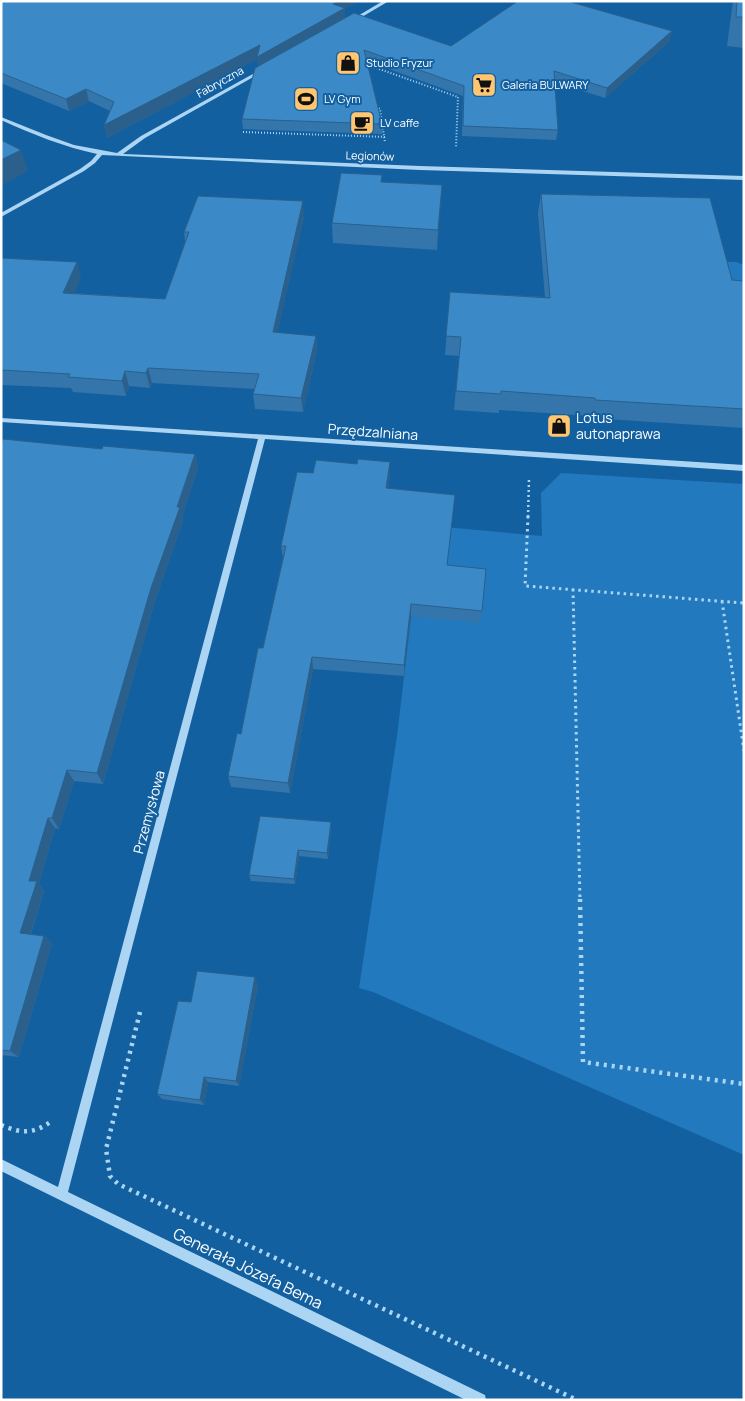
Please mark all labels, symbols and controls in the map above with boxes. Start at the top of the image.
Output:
shop icon: Studio Fryzur [335,50,361,76]
place label: Studio Fryzur [366,55,433,70]
street label: Fabryczna [193,62,246,101]
supermarket icon: Galeria BULWARY [471,72,497,98]
place label: Galeria BULWARY [502,77,589,92]
sports icon: LV Gym [293,86,319,112]
place label: LV Gym [324,91,360,106]
cafe icon: LV caffe [349,110,375,136]
place label: LV caffe [380,115,420,130]
street label: Legionów [345,147,395,164]
place label: Lotus autonaprawa [576,408,660,443]
shop icon: Lotus autonaprawa [546,413,572,439]
street label: Przędzalniana [327,419,419,444]
street label: Przemysłowa [128,768,169,856]
street label: Generała Józefa Bema [169,1222,327,1314]

